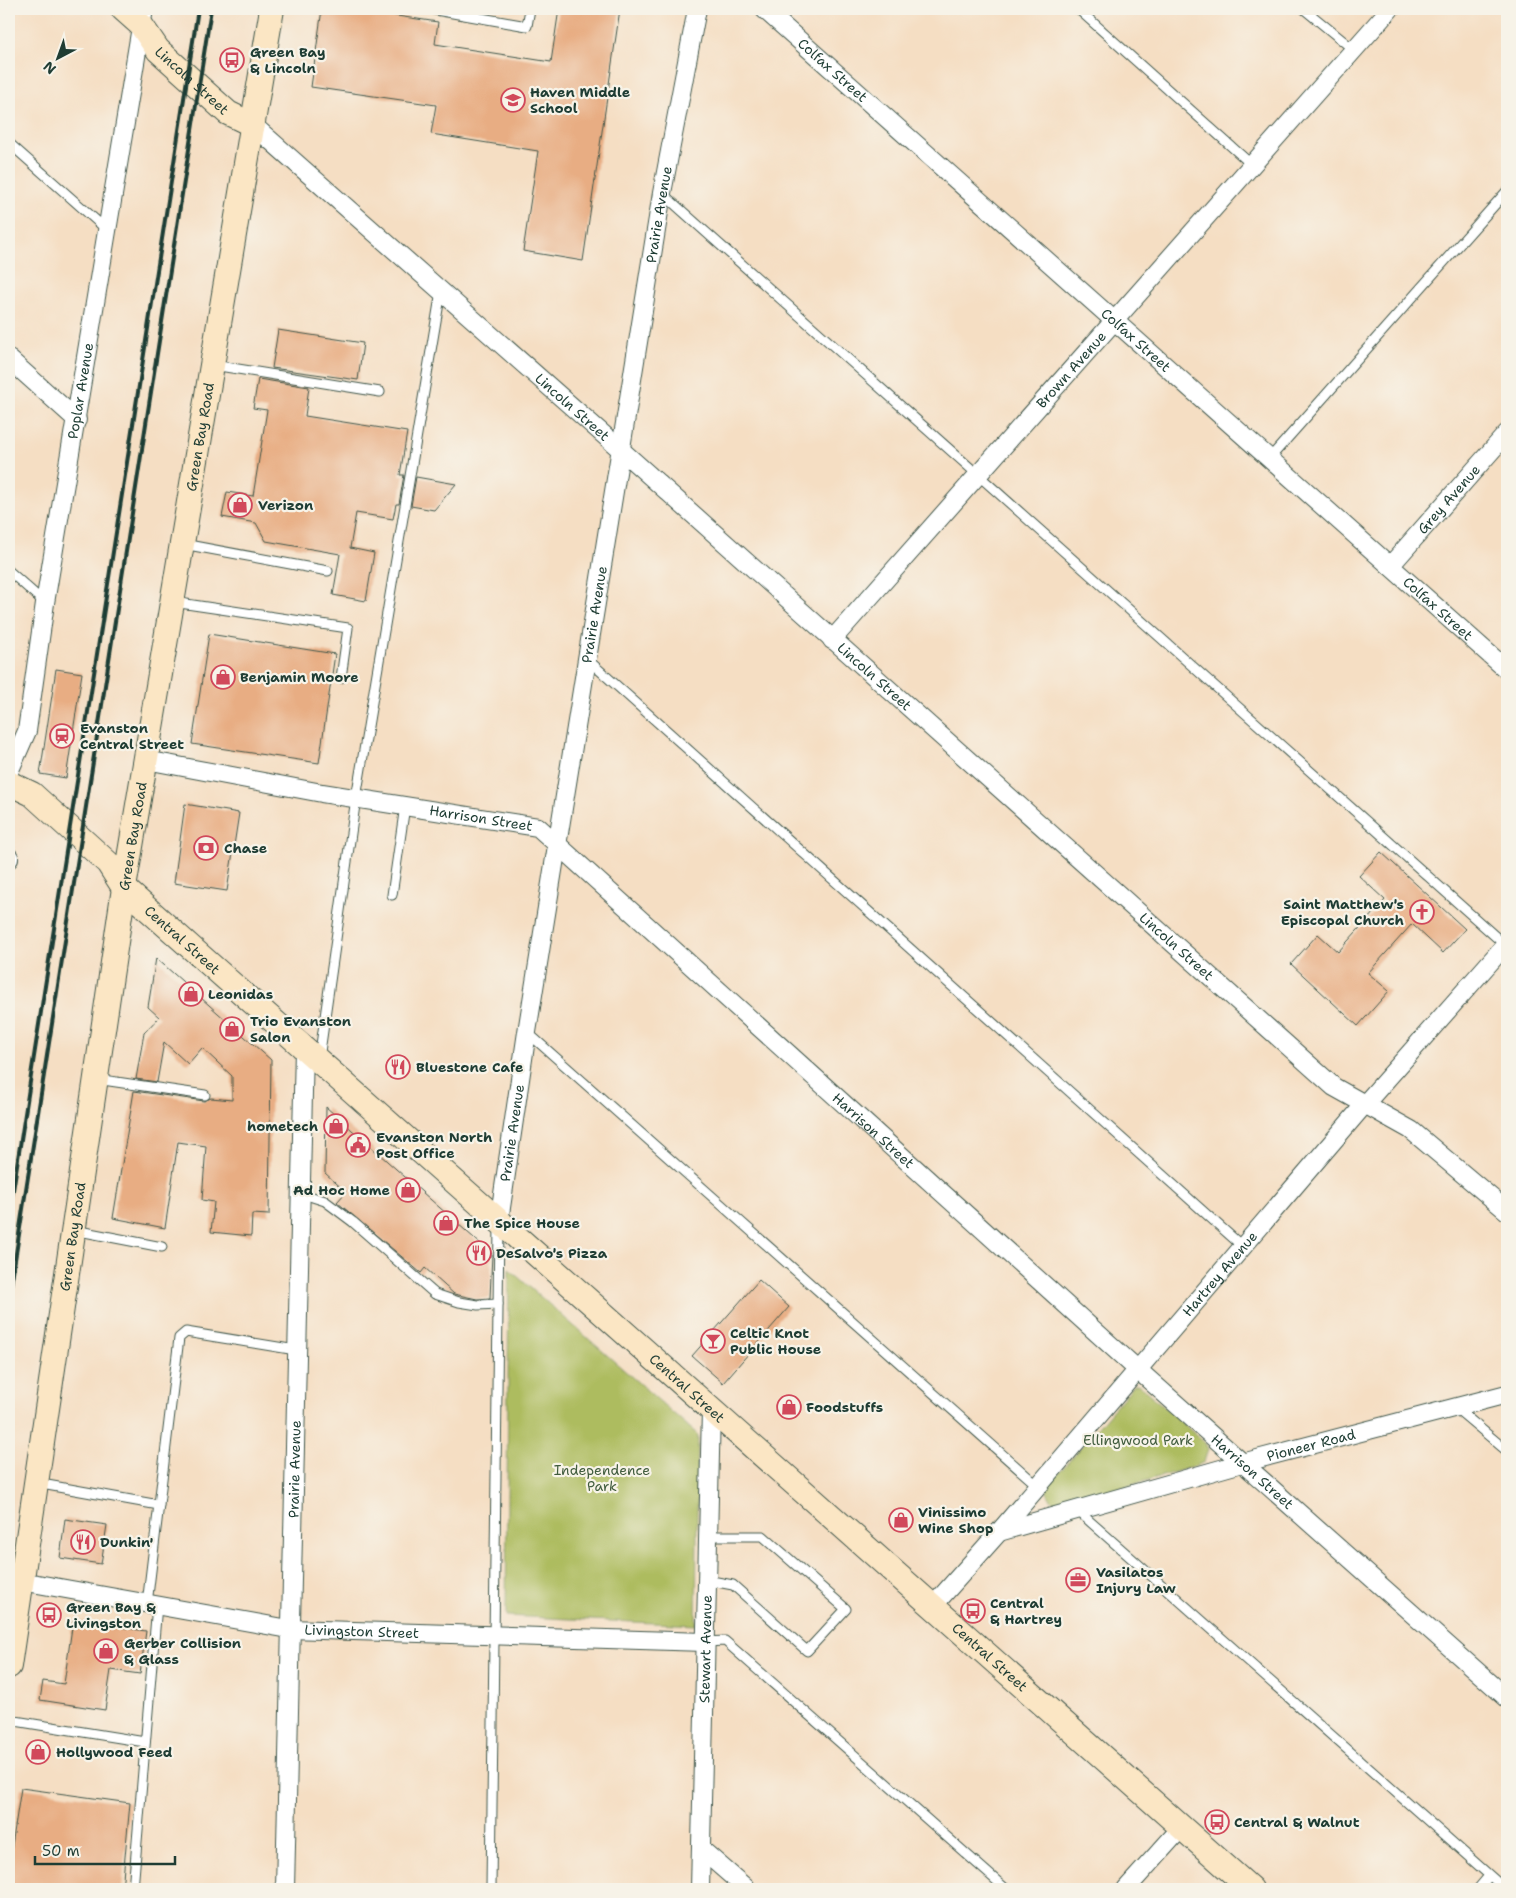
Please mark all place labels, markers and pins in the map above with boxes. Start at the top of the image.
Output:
place label: Green Bay & Lincoln [250,43,325,77]
bus stop icon: Green Bay & Lincoln [219,47,245,73]
place label: Haven Middle School [530,83,630,117]
school or university icon: Haven Middle School [500,87,526,113]
shop icon: Verizon [227,492,253,518]
place label: Verizon [258,496,313,514]
shop icon: Benjamin Moore [210,664,236,690]
place label: Benjamin Moore [240,668,359,686]
place label: Evanston Central Street [80,719,184,753]
station icon: Evanston Central Street [49,723,75,749]
bank icon: Chase [193,835,219,861]
place label: Chase [224,839,267,857]
place label: Saint Matthew's Episcopal Church [1281,895,1404,929]
church icon: Saint Matthew's Episcopal Church [1409,899,1435,925]
shop icon: Leonidas [178,981,204,1007]
place label: Leonidas [208,985,273,1003]
place label: Trio Evanston Salon [250,1012,351,1046]
shop icon: Trio Evanston Salon [219,1016,245,1042]
restaurant icon: Bluestone Cafe [385,1054,411,1080]
place label: Bluestone Cafe [416,1058,523,1076]
shop icon: hometech [323,1113,349,1139]
place label: hometech [247,1117,318,1135]
place label: Evanston North Post Office [376,1128,492,1162]
public building icon: Evanston North Post Office [345,1132,371,1158]
shop icon: Ad Hoc Home [395,1177,421,1203]
place label: Ad Hoc Home [293,1181,390,1199]
shop icon: The Spice House [433,1210,459,1236]
place label: The Spice House [464,1214,580,1232]
restaurant icon: DeSalvo's Pizza [466,1240,492,1266]
place label: DeSalvo's Pizza [496,1244,608,1262]
place label: Celtic Knot Public House [730,1324,821,1358]
bar icon: Celtic Knot Public House [700,1328,726,1354]
shop icon: Foodstuffs [776,1394,802,1420]
place label: Foodstuffs [806,1398,883,1416]
place label: Vinissimo Wine Shop [918,1503,993,1537]
shop icon: Vinissimo Wine Shop [888,1507,914,1533]
restaurant icon: Dunkin' [70,1529,96,1555]
place label: Dunkin' [100,1533,153,1551]
place label: Vasilatos Injury Law [1096,1563,1176,1597]
office icon: Vasilatos Injury Law [1065,1567,1091,1593]
place label: Central & Hartrey [990,1594,1062,1628]
place label: Green Bay & Livingston [66,1598,156,1632]
bus stop icon: Central & Hartrey [960,1598,986,1624]
bus stop icon: Green Bay & Livingston [36,1602,62,1628]
place label: Gerber Collision & Glass [124,1634,241,1668]
shop icon: Gerber Collision & Glass [93,1638,119,1664]
shop icon: Hollywood Feed [25,1739,51,1765]
place label: Hollywood Feed [56,1743,173,1761]
bus stop icon: Central & Walnut [1204,1809,1230,1835]
place label: Central & Walnut [1234,1813,1360,1831]

